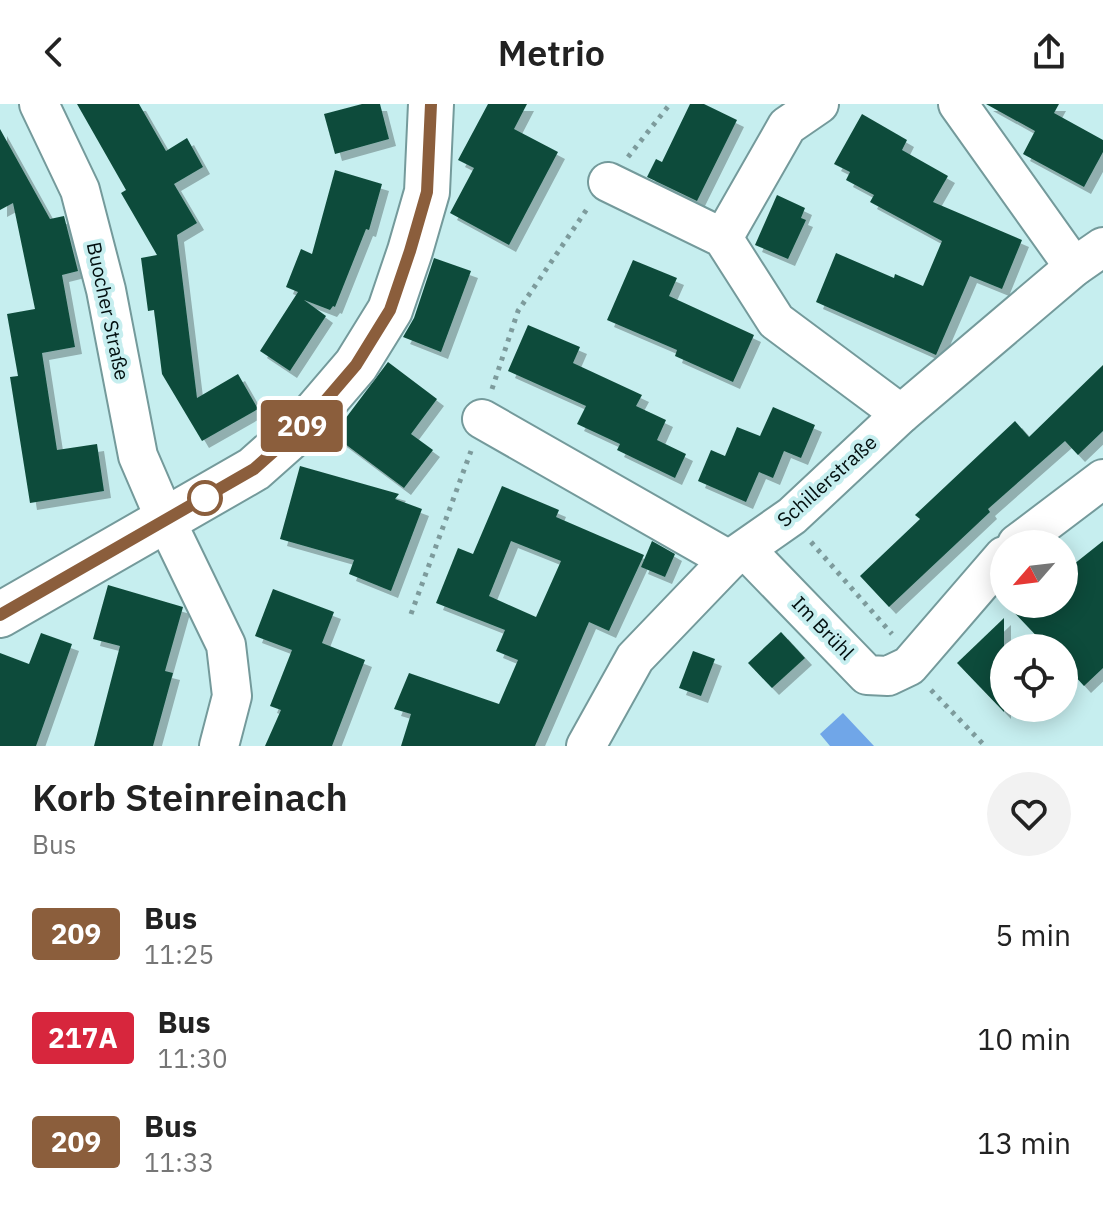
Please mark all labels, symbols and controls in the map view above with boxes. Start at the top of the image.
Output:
text: Metrio [498,29,605,76]
icon: back [32,30,76,74]
icon: share [1027,30,1071,74]
street label: Buocher Straße [81,239,136,382]
line badge: 209 [256,400,348,452]
text: 209 [277,407,327,444]
street label: Schillerstraße [771,429,882,533]
unlabelled marker [188,481,222,515]
north arrow [990,530,1078,618]
map controls [990,530,1078,722]
street label: Im Brühl [786,590,860,665]
button: locate [990,634,1078,722]
text: Korb Steinreinach [32,772,348,821]
button: heart [987,772,1071,856]
text: Bus [32,827,76,861]
text: Bus [144,898,197,937]
text: 209 [51,915,101,952]
text: 5 min [995,915,1071,954]
text: 11:25 [144,937,214,971]
text: Bus [158,1002,211,1041]
text: 217A [48,1019,118,1056]
text: 10 min [977,1019,1071,1058]
text: 11:30 [158,1041,228,1075]
text: Bus [144,1106,197,1145]
text: 209 [51,1123,101,1160]
text: 13 min [977,1123,1071,1162]
text: 11:33 [144,1145,214,1179]

